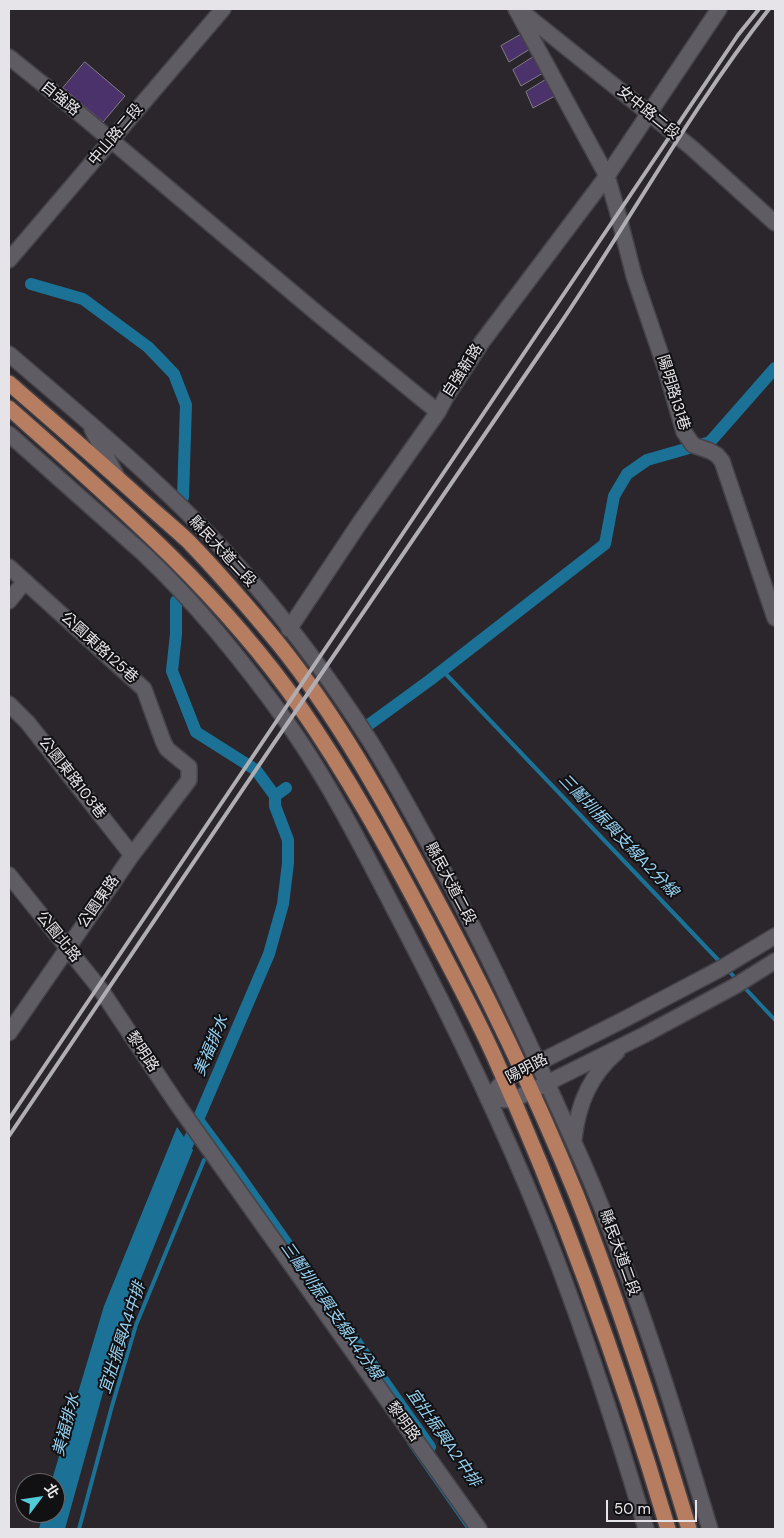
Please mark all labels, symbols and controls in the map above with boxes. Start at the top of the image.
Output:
street label: 自強路 [37,78,83,120]
street label: 女中路二段 [613,82,683,144]
street label: 中山路二段 [85,100,147,170]
street label: 自強新路 [439,341,487,401]
street label: 陽明路131巷 [653,353,693,433]
street label: 縣民大道二段 [185,513,259,591]
street label: 公園東路125巷 [57,609,141,687]
street label: 公園東路103巷 [34,734,110,822]
water label: 三鬮圳振興支線A2分線 [554,770,682,902]
street label: 縣民大道二段 [421,840,479,928]
street label: 公園東路 [74,872,124,932]
street label: 公園北路 [32,908,84,966]
water label: 美福排水 [191,1013,233,1079]
street label: 黎明路 [122,1028,162,1076]
street label: 陽明路 [503,1050,551,1088]
street label: 縣民大道二段 [595,1208,643,1298]
water label: 三鬮圳振興支線A4分線 [276,1238,386,1384]
water label: 宜壯振興A4中排 [96,1280,150,1396]
water label: 宜壯振興A2中排 [402,1385,484,1491]
water label: 美福排水 [49,1392,85,1458]
street label: 黎明路 [382,1399,424,1445]
north arrow [15,1473,65,1523]
text: 北 [41,1480,63,1501]
scale bar [609,1490,700,1522]
text: 50 m [614,1499,651,1519]

